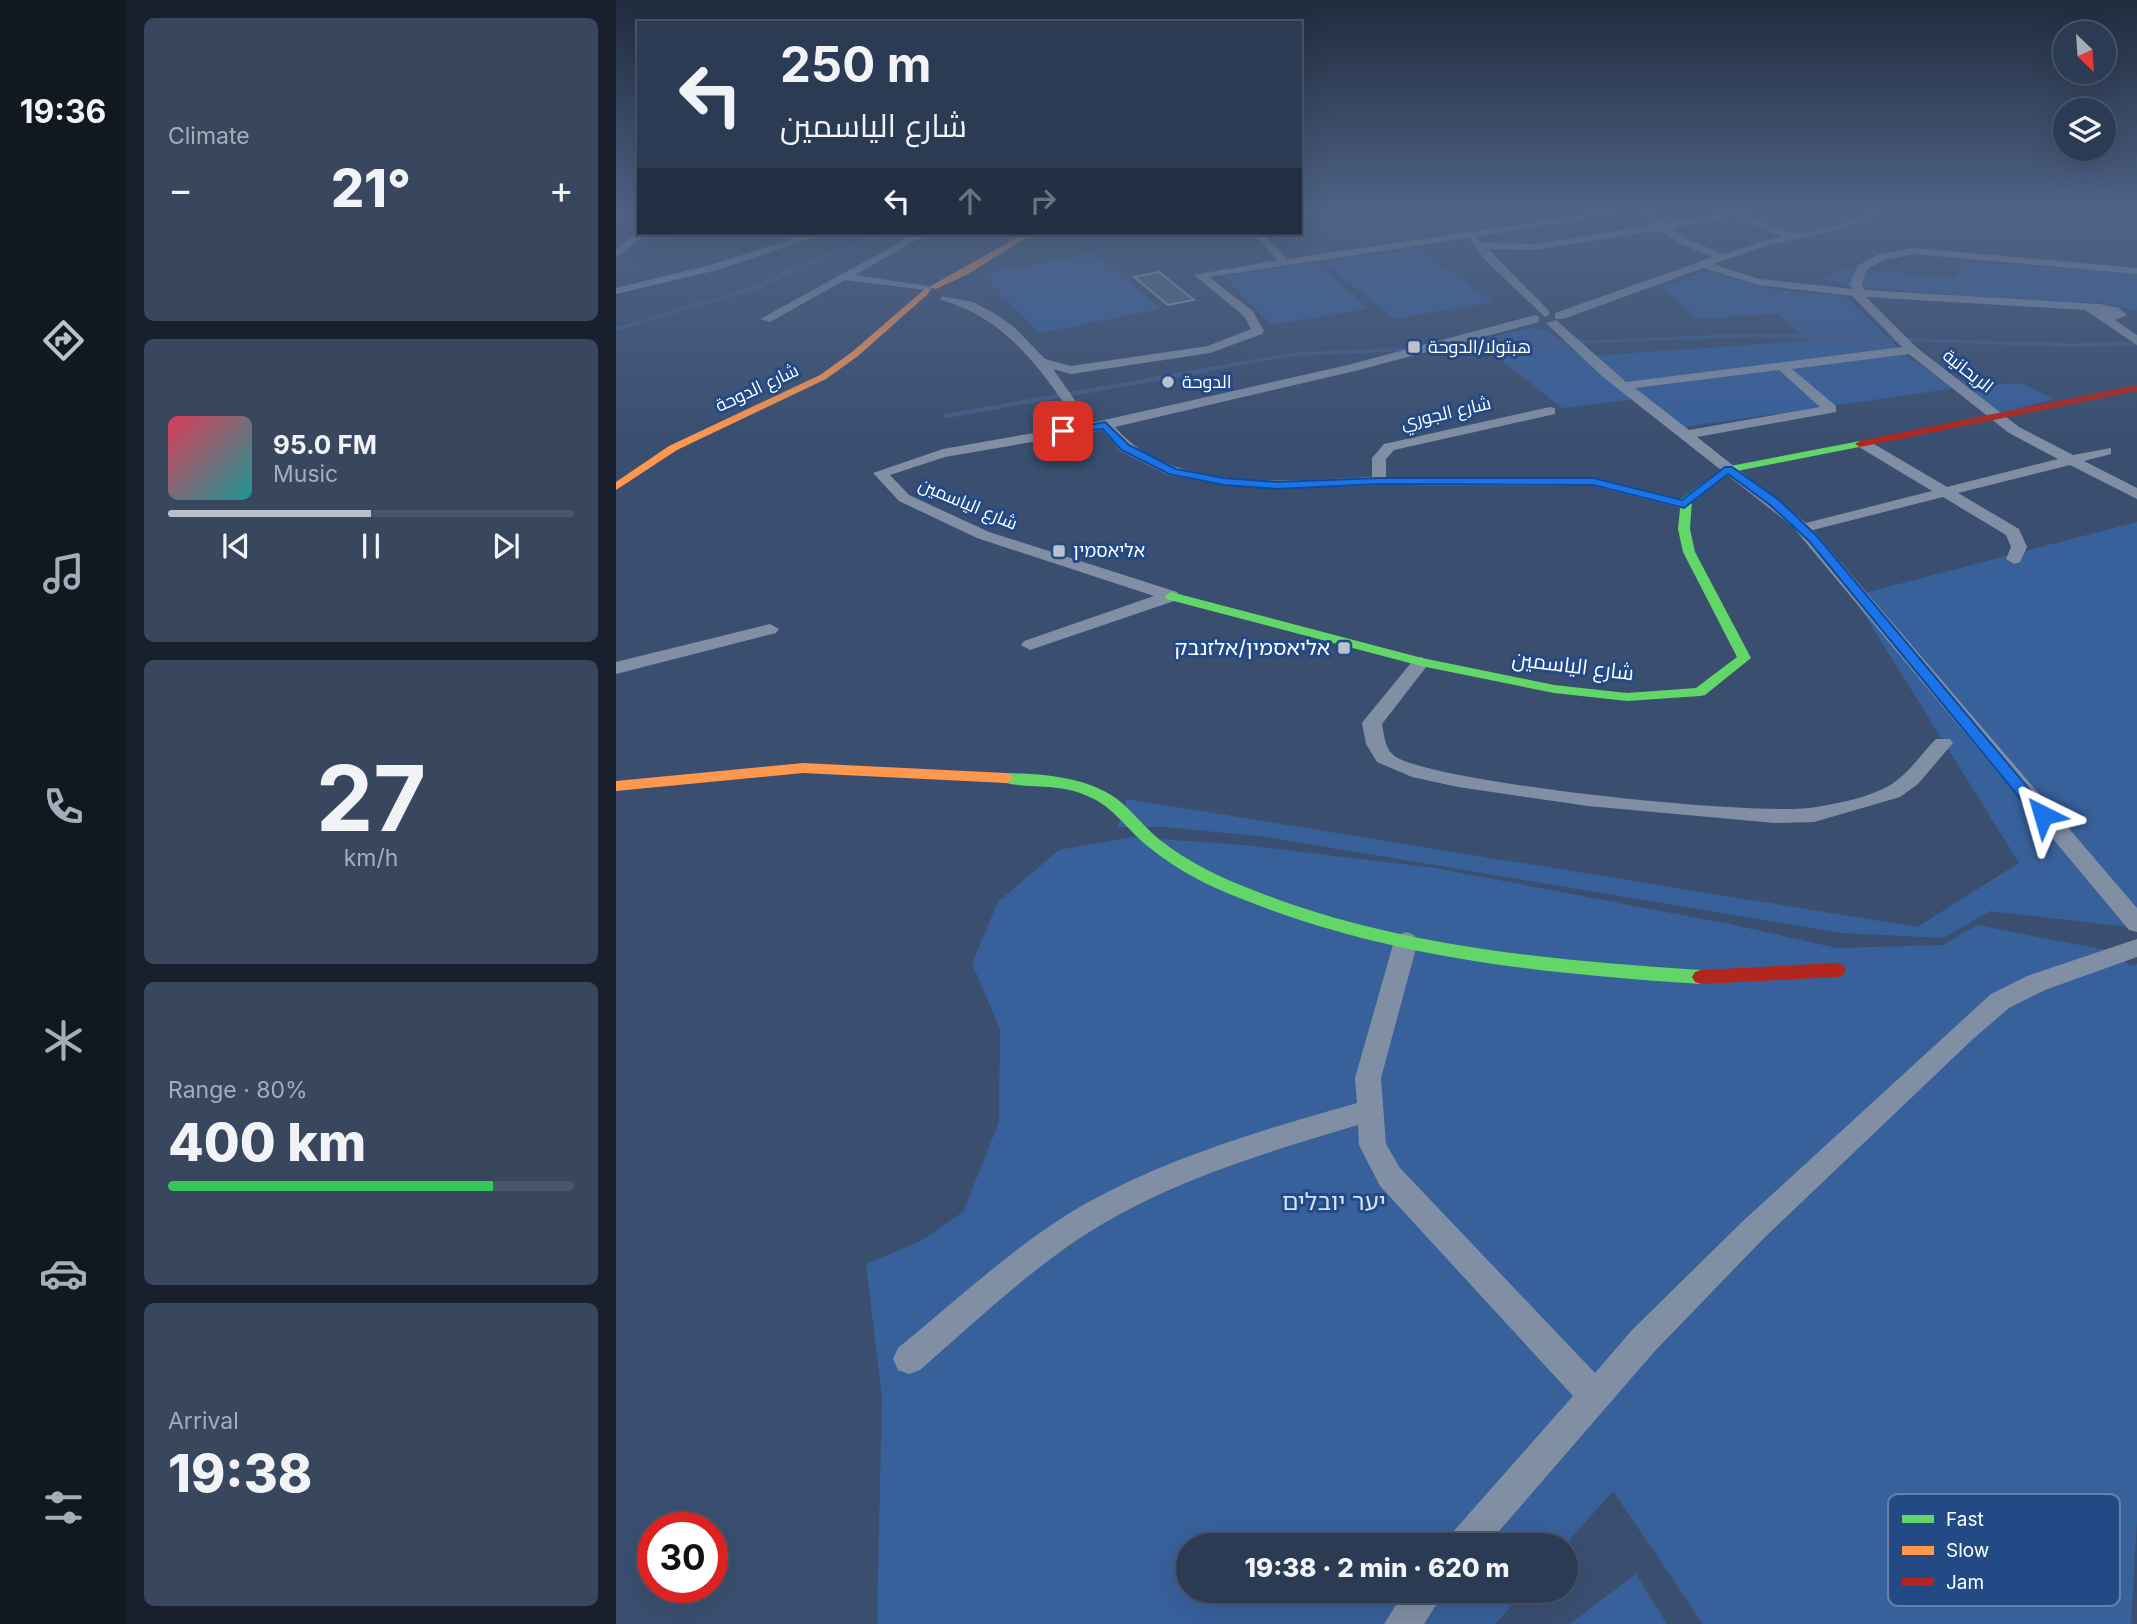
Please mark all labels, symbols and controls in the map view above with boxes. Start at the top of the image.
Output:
north arrow [2053,21,2116,84]
map controls [2053,21,2116,161]
text: 250 m [780,35,932,94]
icon: left [665,49,756,140]
text: 19:36 [20,92,106,131]
button: layers [2053,98,2116,161]
text: شارع الياسمين [780,106,967,145]
text: Climate [168,122,250,150]
text: 21° [331,157,411,220]
text: − [168,166,193,212]
text: + [549,166,574,212]
icon: left [878,182,916,220]
icon: ahead [951,182,989,220]
icon: right [1024,182,1062,220]
icon: directions [39,316,88,365]
place label: هبتولا/الدوحة [1428,336,1531,358]
marker: هبتولا/الدوحة [1406,339,1422,355]
street label: الريحانية [1938,344,1998,398]
street label: شارع الدوحة [712,359,803,418]
place label: الدوحة [1182,371,1232,393]
marker: الدوحة [1160,374,1176,390]
street label: شارع الجوري [1399,392,1494,437]
pin [1033,401,1093,461]
icon: arrive [1044,412,1082,450]
text: 95.0 FM [273,429,377,460]
text: Music [273,460,338,488]
street label: شارع الياسمين [915,473,1021,536]
icon: previous [217,527,255,565]
icon: pause [352,527,390,565]
icon: next [487,527,525,565]
place label: אליאסמין [1073,540,1145,561]
marker: אליאסמין [1051,543,1067,559]
icon: music [39,549,88,598]
place label: אליאסמין/אלזנבק [1174,635,1330,660]
marker: אליאסמין/אלזנבק [1336,640,1352,656]
street label: شارع الياسمين [1510,646,1636,687]
text: 27 [316,743,426,853]
position arrow [2006,778,2080,852]
icon: phone [39,782,88,831]
text: km/h [344,844,398,872]
icon: climate [39,1016,88,1065]
text: Range · 80% [168,1076,308,1104]
text: 400 km [168,1111,366,1174]
park label: יער יובלים [1282,1187,1386,1216]
icon: car [39,1249,88,1298]
text: Arrival [168,1407,239,1435]
text: 19:38 [168,1442,312,1505]
icon: filters [39,1483,88,1532]
legend [1888,1494,2120,1606]
text: Fast [1946,1508,1984,1531]
speed limit sign: 30 [637,1512,728,1603]
text: Slow [1946,1539,1989,1562]
text: 19:38 · 2 min · 620 m [1244,1552,1510,1583]
text: Jam [1946,1571,1984,1594]

